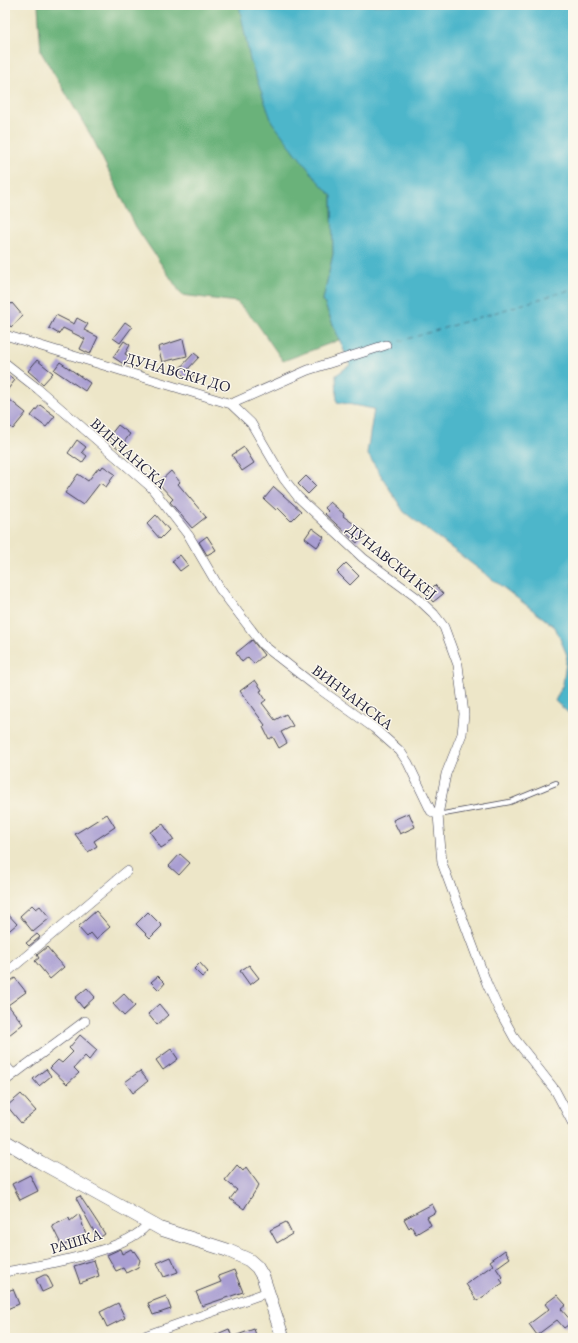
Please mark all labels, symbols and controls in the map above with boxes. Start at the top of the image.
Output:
street label: ДУНАВСКИ ДО [123,348,233,396]
street label: ВИНЧАНСКА [87,414,172,493]
street label: ДУНАВСКИ КЕЈ [343,519,441,603]
street label: ВИНЧАНСКА [309,660,398,734]
street label: РАШКА [48,1224,105,1258]

